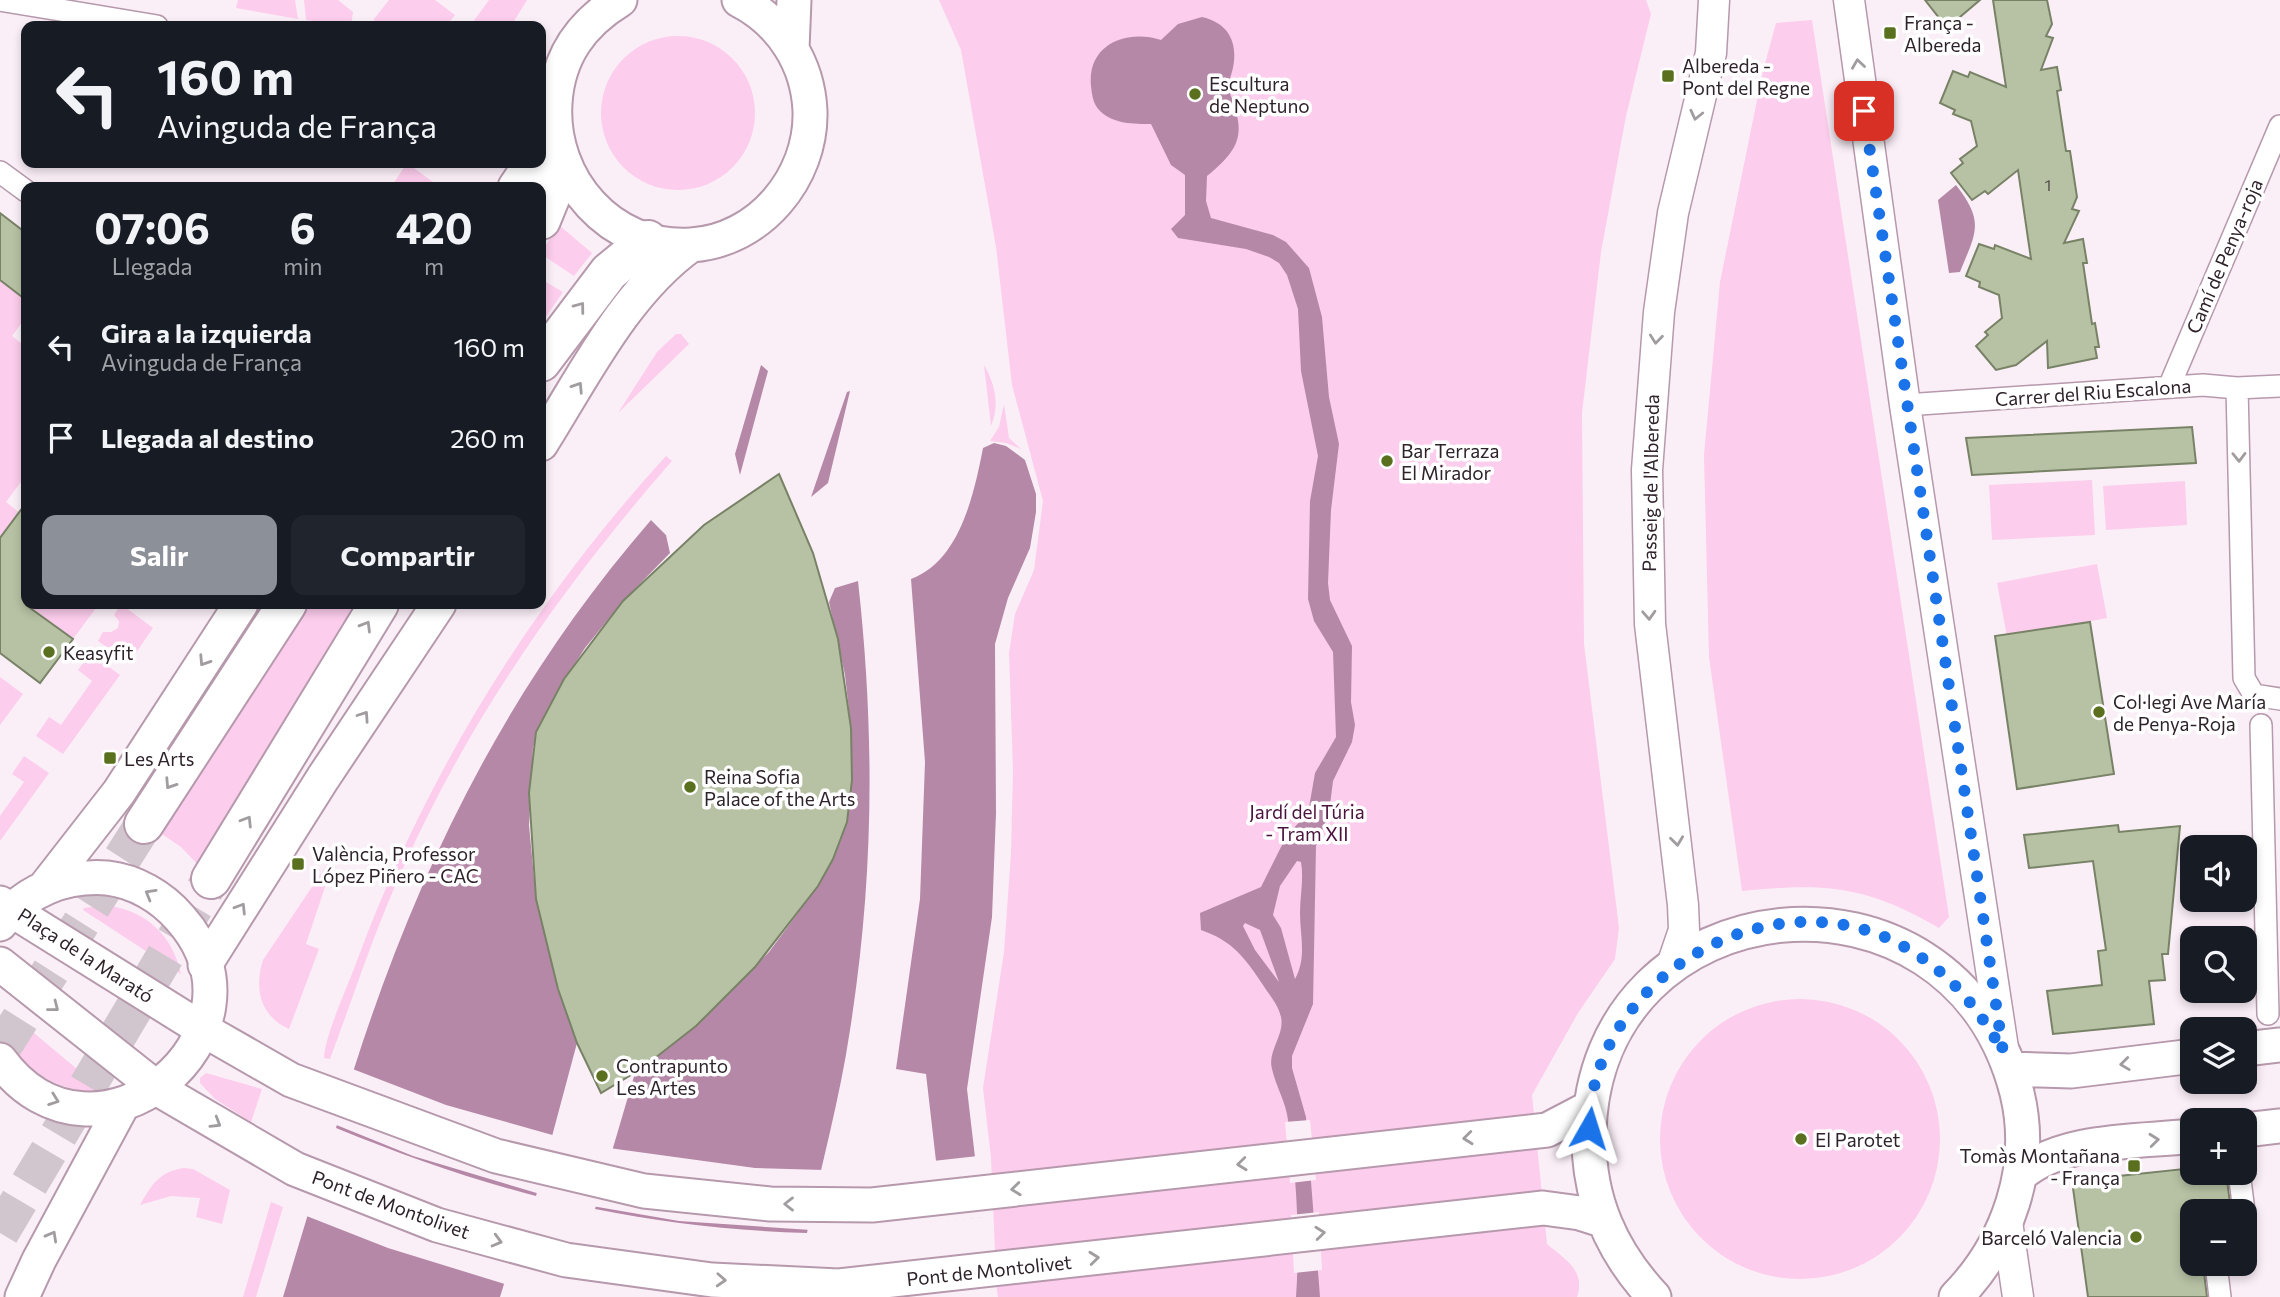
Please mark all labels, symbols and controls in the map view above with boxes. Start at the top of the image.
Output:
place label: França - Albereda [1904,11,1981,56]
marker: França - Albereda [1882,25,1898,41]
text: 160 m [157,45,294,105]
icon: left [42,49,133,140]
place label: Albereda - Pont del Regne [1682,54,1810,99]
one-way arrow [1850,58,1865,70]
marker: Albereda - Pont del Regne [1660,68,1676,84]
place label: Escultura de Neptuno [1209,72,1310,117]
pin [1834,81,1894,141]
marker: Escultura de Neptuno [1187,86,1203,102]
icon: arrive [1845,92,1883,130]
text: Avinguda de França [157,105,437,145]
one-way arrow [1690,109,1704,121]
house number: 1 [2045,175,2051,194]
street label: Camí de Penya-roja [2181,175,2267,337]
text: 07:06 [94,201,210,253]
text: 6 [290,201,316,253]
text: 420 [396,201,473,253]
text: Llegada [112,252,192,280]
text: min [283,252,322,280]
text: m [424,252,444,280]
one-way arrow [572,302,585,314]
text: Gira a la izquierda [101,317,312,348]
icon: left [42,328,80,366]
text: 160 m [453,331,525,362]
one-way arrow [1649,334,1664,345]
text: Avinguda de França [101,348,302,376]
street label: Carrer del Riu Escalona [1994,374,2192,410]
one-way arrow [569,381,582,394]
street label: Passeig de l'Albereda [1637,394,1663,572]
icon: arrive [42,419,80,457]
text: Llegada al destino [101,422,314,453]
text: 260 m [450,422,525,453]
place label: Bar Terraza El Mirador [1401,439,1499,484]
one-way arrow [2231,452,2247,462]
marker: Bar Terraza El Mirador [1379,453,1395,469]
button: Salir [42,515,277,595]
button: Compartir [291,515,525,595]
one-way arrow [1642,610,1657,621]
one-way arrow [357,621,370,634]
place label: Keasyfit [63,641,134,664]
marker: Keasyfit [41,644,57,660]
one-way arrow [200,653,212,666]
place label: Col·legi Ave María de Penya-Roja [2113,690,2266,735]
marker: Col·legi Ave María de Penya-Roja [2091,704,2107,720]
one-way arrow [356,711,369,724]
place label: Les Arts [124,747,194,770]
marker: Les Arts [102,750,118,766]
place label: Reina Sofia Palace of the Arts [704,765,856,810]
one-way arrow [165,777,178,790]
marker: Reina Sofia Palace of the Arts [682,779,698,795]
park label: Jardí del Túria - Tram XII [1249,800,1365,845]
one-way arrow [239,815,252,828]
one-way arrow [1669,835,1684,847]
map controls [2180,835,2257,1276]
button: sound [2180,835,2257,912]
place label: València, Professor López Piñero - CAC [312,842,479,887]
marker: València, Professor López Piñero - CAC [290,856,306,872]
one-way arrow [145,889,158,902]
one-way arrow [233,902,246,915]
street label: Plaça de la Marató [14,903,158,1007]
button: search [2180,926,2257,1003]
one-way arrow [46,998,58,1011]
button: layers [2180,1017,2257,1094]
place label: Contrapunto Les Artes [616,1054,728,1099]
one-way arrow [2119,1057,2131,1072]
marker: Contrapunto Les Artes [594,1068,610,1084]
position arrow [1552,1091,1626,1165]
one-way arrow [47,1092,59,1106]
button: + [2180,1108,2257,1185]
one-way arrow [209,1115,222,1128]
place label: El Parotet [1815,1128,1901,1151]
one-way arrow [1462,1131,1474,1146]
marker: El Parotet [1793,1131,1809,1147]
one-way arrow [2149,1133,2160,1148]
place label: Tomàs Montañana - França [1959,1144,2120,1189]
one-way arrow [1236,1156,1248,1171]
marker: Tomàs Montañana - França [2126,1158,2142,1174]
street label: Pont de Montolivet [309,1165,473,1243]
one-way arrow [1010,1181,1021,1196]
one-way arrow [783,1196,794,1212]
button: − [2180,1199,2257,1276]
one-way arrow [1315,1226,1326,1241]
place label: Barceló Valencia [1981,1226,2122,1249]
marker: Barceló Valencia [2128,1229,2144,1245]
one-way arrow [44,1230,57,1243]
one-way arrow [491,1233,503,1248]
street label: Pont de Montolivet [905,1250,1073,1290]
one-way arrow [1088,1251,1100,1266]
one-way arrow [716,1272,727,1287]

